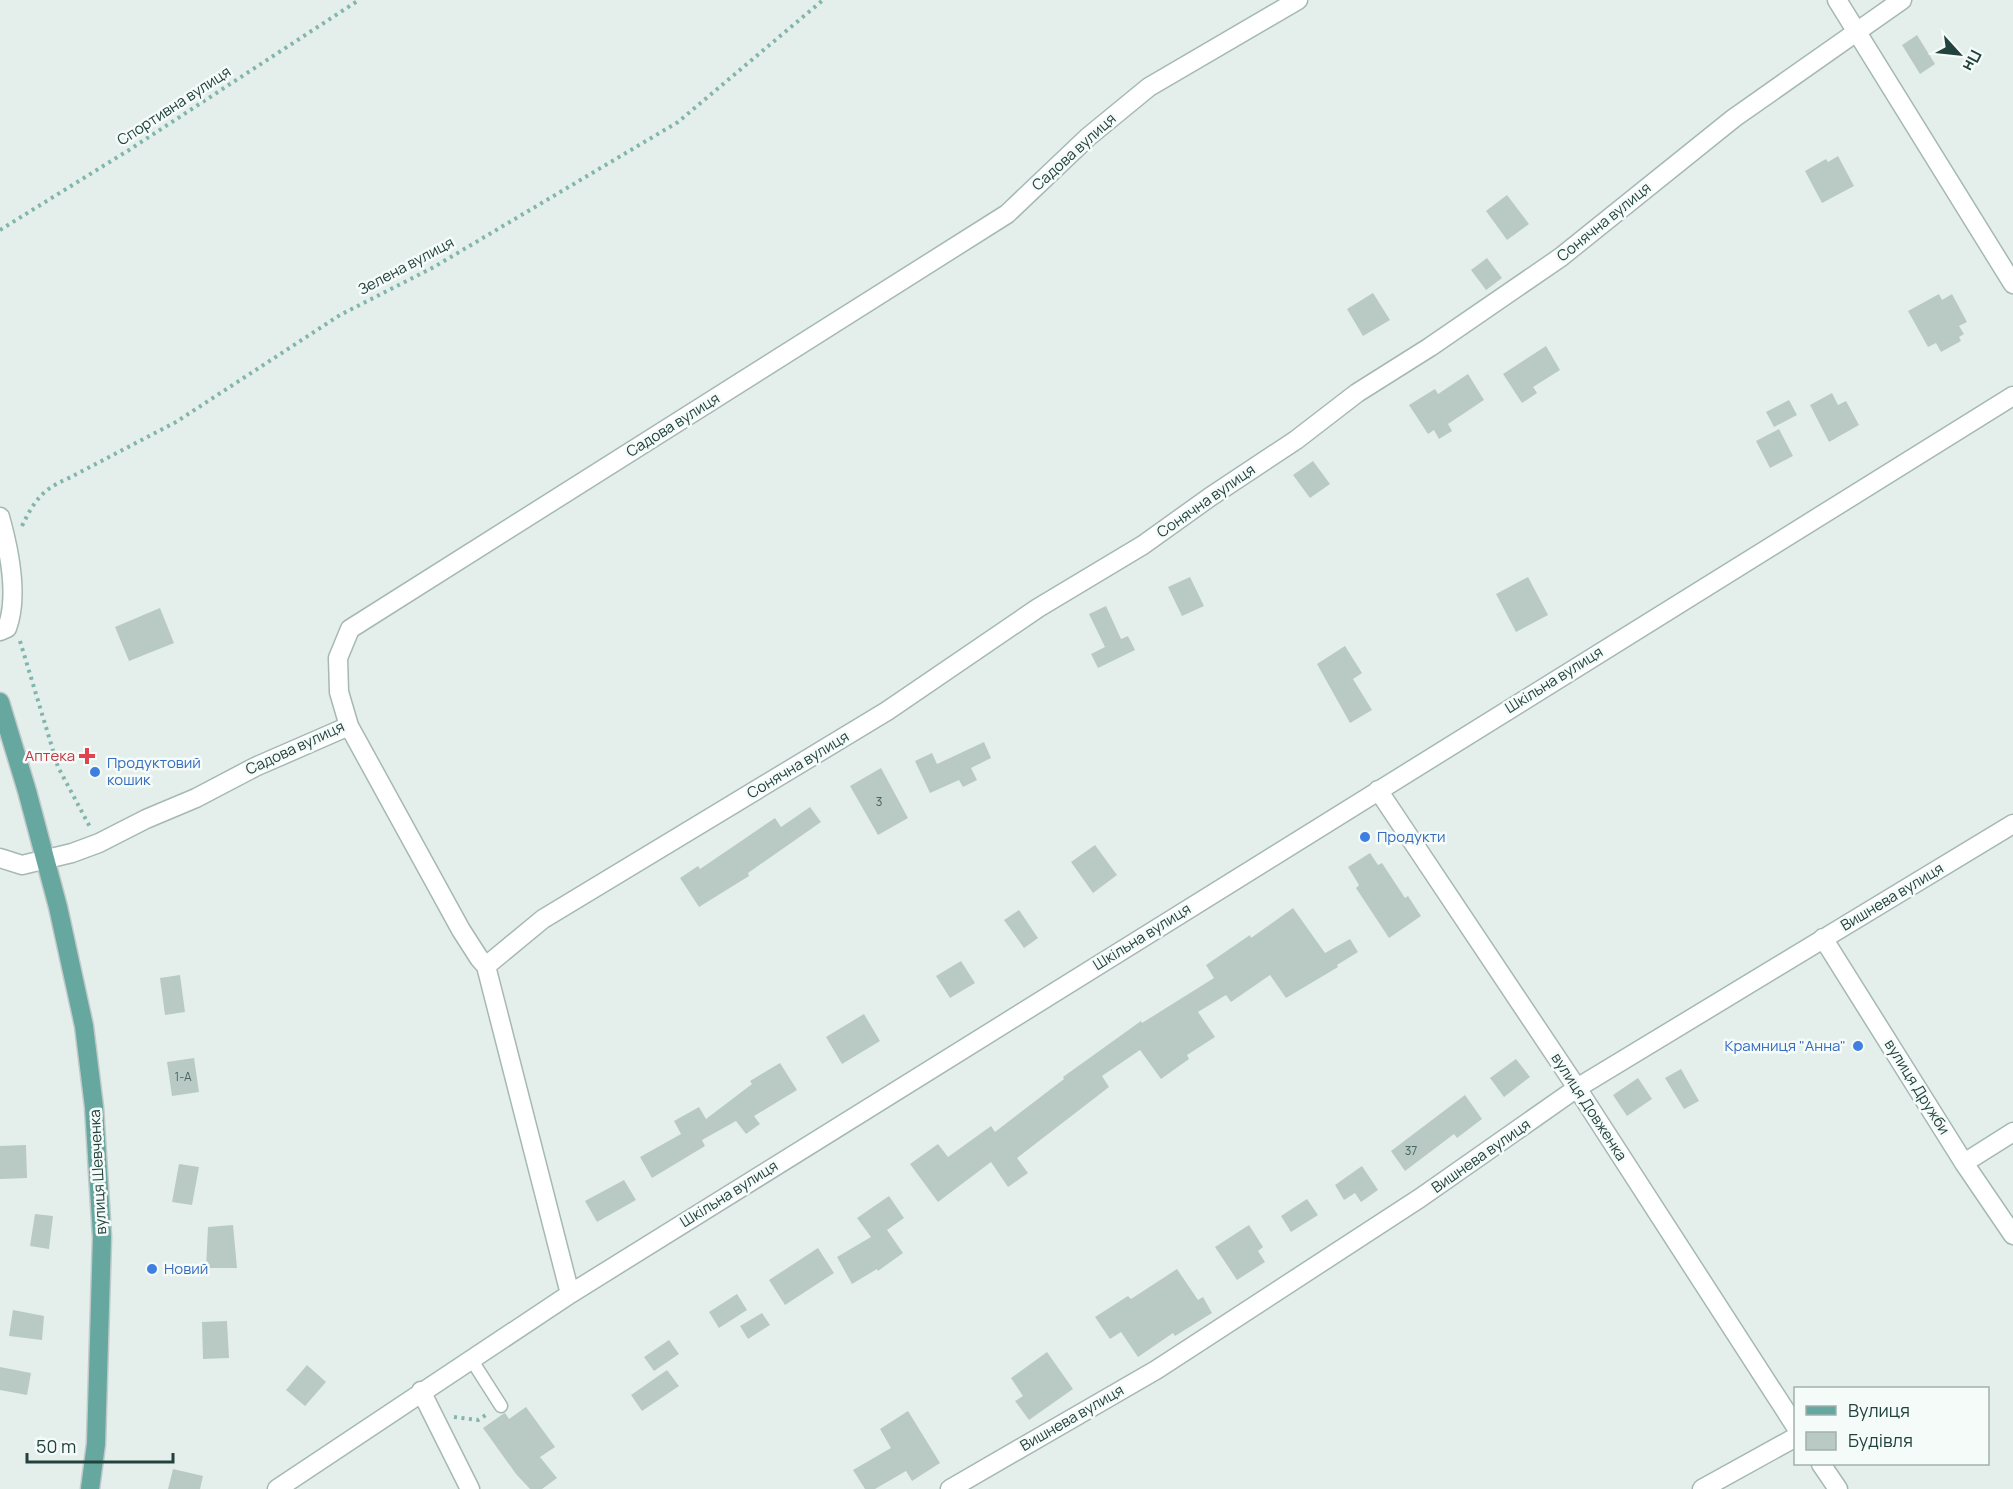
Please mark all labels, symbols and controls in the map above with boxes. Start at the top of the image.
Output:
north arrow [1929,24,1989,84]
text: Пн [1958,46,1987,75]
street label: Спортивна вулиця [113,61,235,150]
street label: Садова вулиця [1027,108,1120,195]
street label: Сонячна вулиця [1552,177,1655,266]
street label: Зелена вулиця [354,231,457,300]
street label: Садова вулиця [622,387,724,462]
street label: Сонячна вулиця [1152,459,1259,542]
street label: Шкільна вулиця [1501,641,1607,718]
street label: Садова вулиця [242,715,348,780]
street label: Сонячна вулиця [743,726,853,803]
place label: Аптека [25,745,75,766]
marker: Аптека [80,749,94,763]
place label: Продуктовий кошик [107,752,201,790]
marker: Продуктовий кошик [88,765,102,779]
house number: 3 [876,793,882,810]
place label: Продукти [1377,826,1446,847]
marker: Продукти [1358,830,1372,844]
street label: Вишнева вулиця [1836,858,1947,936]
street label: Шкільна вулиця [1089,898,1195,975]
place label: Крамниця "Анна" [1725,1035,1846,1056]
street label: вулиця Дружби [1880,1035,1955,1138]
marker: Крамниця "Анна" [1851,1039,1865,1053]
street label: вулиця Довженка [1547,1049,1632,1165]
house number: 1-А [174,1068,192,1085]
street label: вулиця Шевченка [84,1109,111,1235]
street label: Вишнева вулиця [1427,1114,1534,1198]
house number: 37 [1405,1142,1417,1159]
street label: Шкільна вулиця [676,1155,782,1232]
place label: Новий [164,1258,208,1279]
marker: Новий [145,1262,159,1276]
street label: Вишнева вулиця [1016,1379,1127,1456]
legend [1794,1387,1989,1465]
text: Вулиця [1848,1398,1910,1422]
scale bar [27,1426,172,1464]
text: Будівля [1848,1428,1913,1452]
text: 50 m [36,1434,76,1458]

